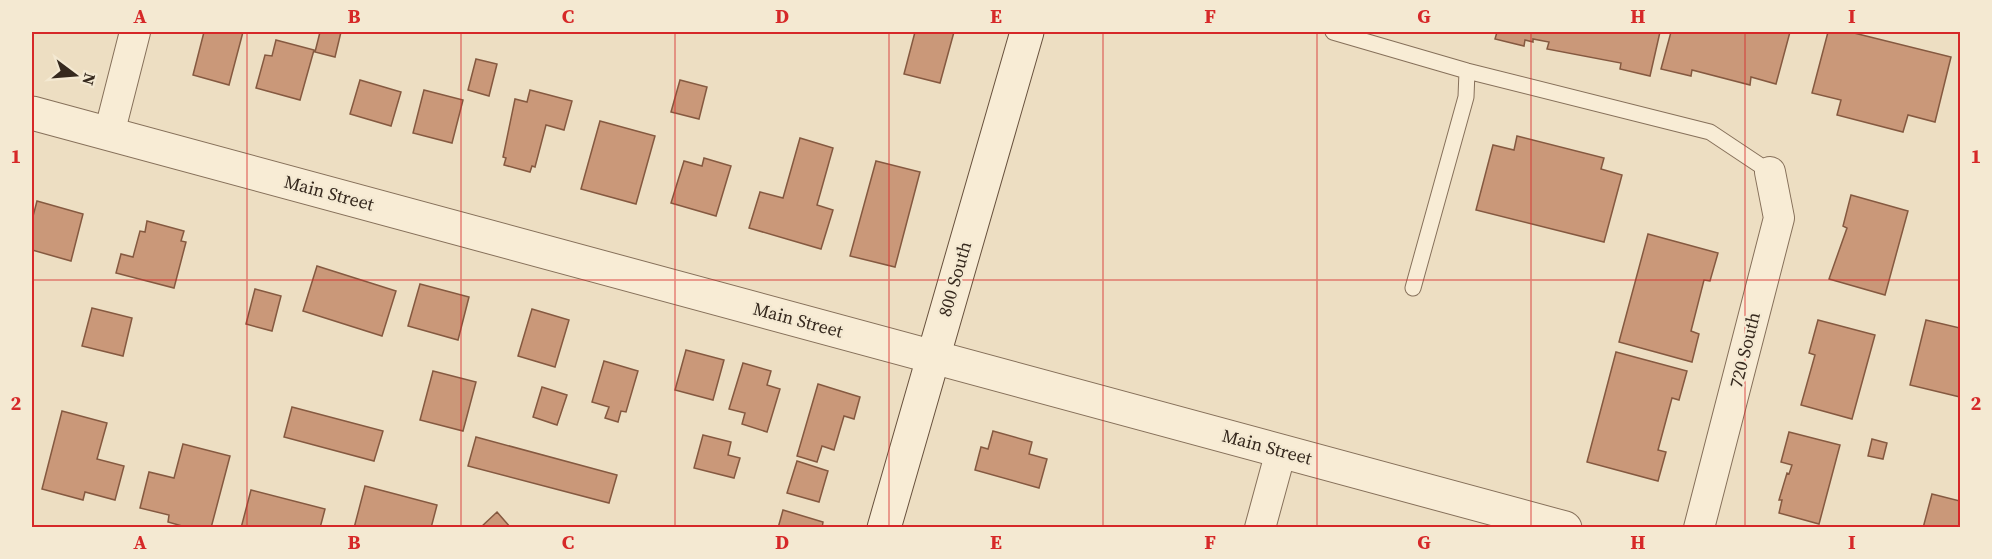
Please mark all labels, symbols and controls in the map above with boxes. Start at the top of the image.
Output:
text: A [133,2,147,30]
text: B [347,2,361,30]
text: C [562,2,574,30]
text: D [775,2,789,30]
text: E [990,2,1002,30]
text: F [1204,2,1216,30]
text: G [1417,2,1431,30]
text: H [1630,2,1646,30]
text: I [1848,2,1856,30]
north arrow [45,45,105,105]
text: N [77,71,102,88]
text: 1 [11,142,21,170]
text: 1 [1971,142,1981,170]
street label: Main Street [281,169,377,217]
street label: 800 South [932,238,977,319]
street label: Main Street [750,296,846,344]
street label: 720 South [1723,309,1766,390]
text: 2 [11,389,22,417]
text: 2 [1971,389,1982,417]
street label: Main Street [1219,423,1315,471]
text: A [133,528,147,556]
text: B [347,528,361,556]
text: C [562,528,574,556]
text: D [775,528,789,556]
text: E [990,528,1002,556]
text: F [1204,528,1216,556]
text: G [1417,528,1431,556]
text: H [1630,528,1646,556]
text: I [1848,528,1856,556]

